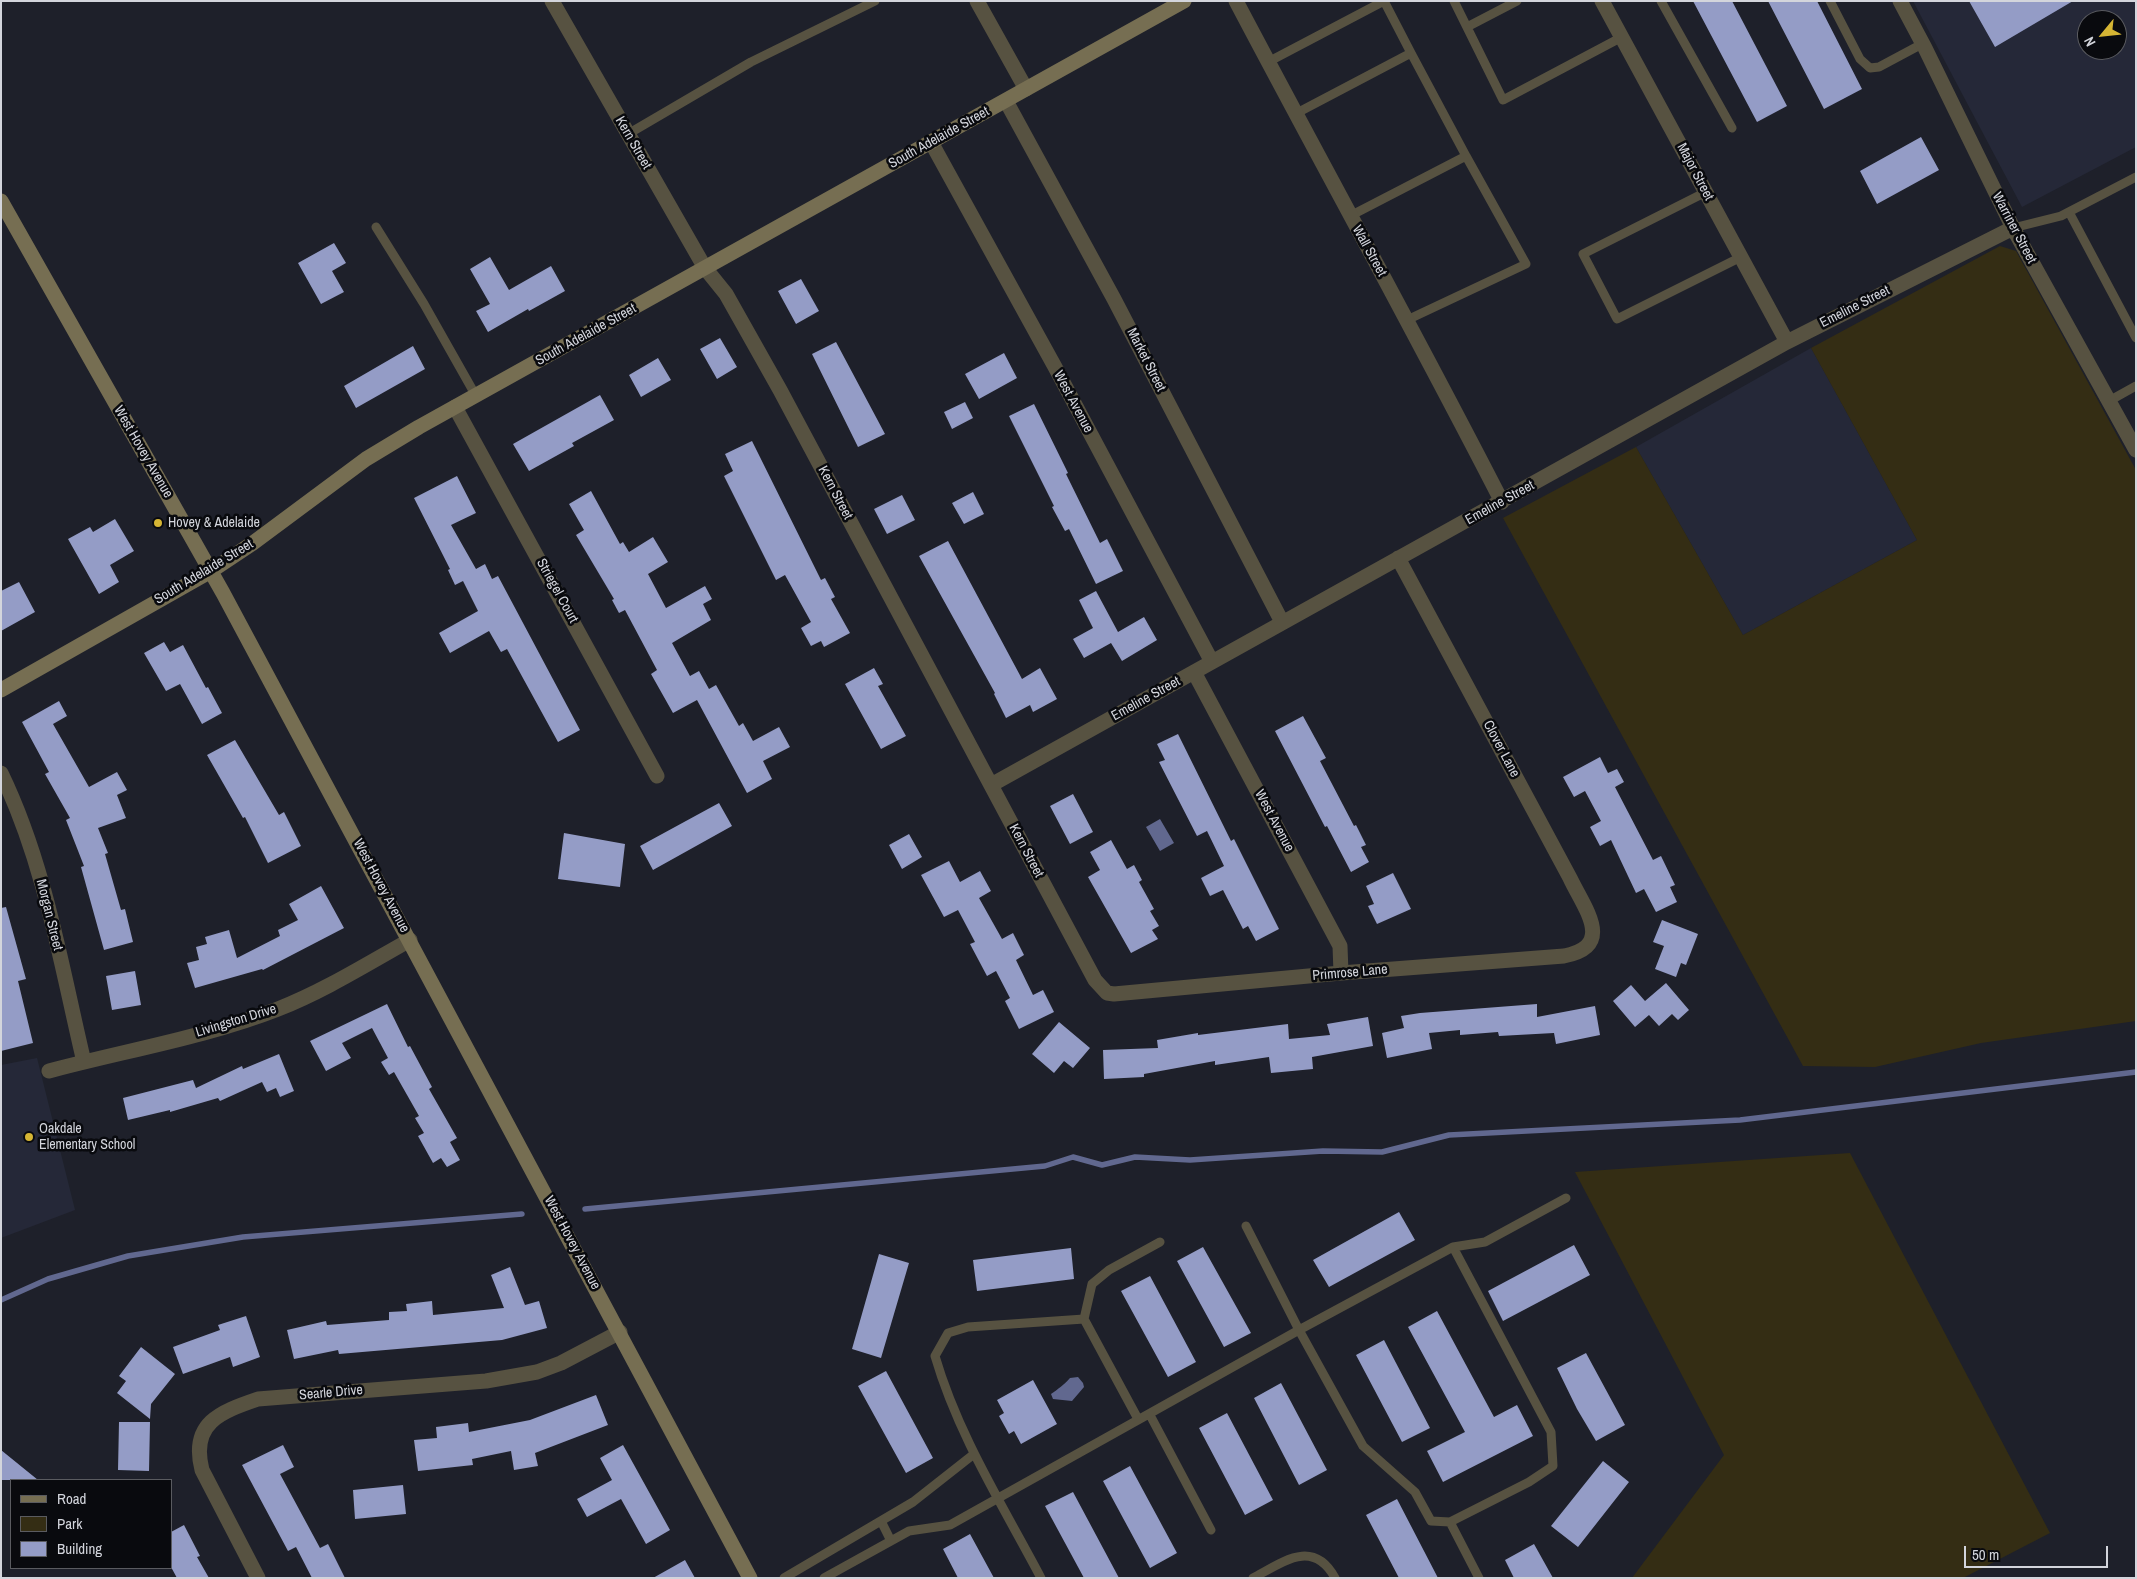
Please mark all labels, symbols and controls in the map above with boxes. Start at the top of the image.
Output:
north arrow [2077,10,2127,60]
text: N [2080,34,2100,49]
street label: South Adelaide Street [886,103,992,173]
street label: Kern Street [611,114,655,172]
street label: Major Street [1673,140,1717,204]
street label: Warriner Street [1988,190,2040,266]
street label: Wall Street [1348,223,1390,279]
street label: Emeline Street [1817,282,1893,332]
street label: South Adelaide Street [533,300,639,370]
street label: Market Street [1123,325,1169,395]
street label: West Avenue [1050,368,1096,436]
street label: West Hovey Avenue [110,403,176,501]
street label: Kern Street [814,463,856,523]
street label: Emeline Street [1463,477,1537,529]
place label: Hovey & Adelaide [168,515,260,531]
marker: Hovey & Adelaide [152,517,164,529]
street label: South Adelaide Street [152,536,256,608]
street label: Striegel Court [532,556,582,626]
street label: Emeline Street [1109,673,1183,725]
street label: Clover Lane [1479,718,1523,780]
street label: West Avenue [1251,787,1297,855]
street label: Kern Street [1005,821,1047,881]
street label: West Hovey Avenue [349,836,413,936]
street label: Morgan Street [32,878,66,952]
street label: Primrose Lane [1312,961,1388,985]
street label: Livingston Drive [194,1001,278,1041]
place label: Oakdale Elementary School [39,1121,135,1154]
marker: Oakdale Elementary School [23,1131,35,1143]
street label: West Hovey Avenue [540,1193,604,1293]
street label: Searle Drive [298,1382,364,1404]
legend [10,1479,172,1569]
text: Road [57,1488,86,1509]
text: Park [57,1513,82,1534]
scale bar [1967,1536,2111,1568]
text: Building [57,1538,102,1559]
text: 50 m [1972,1544,1999,1565]

